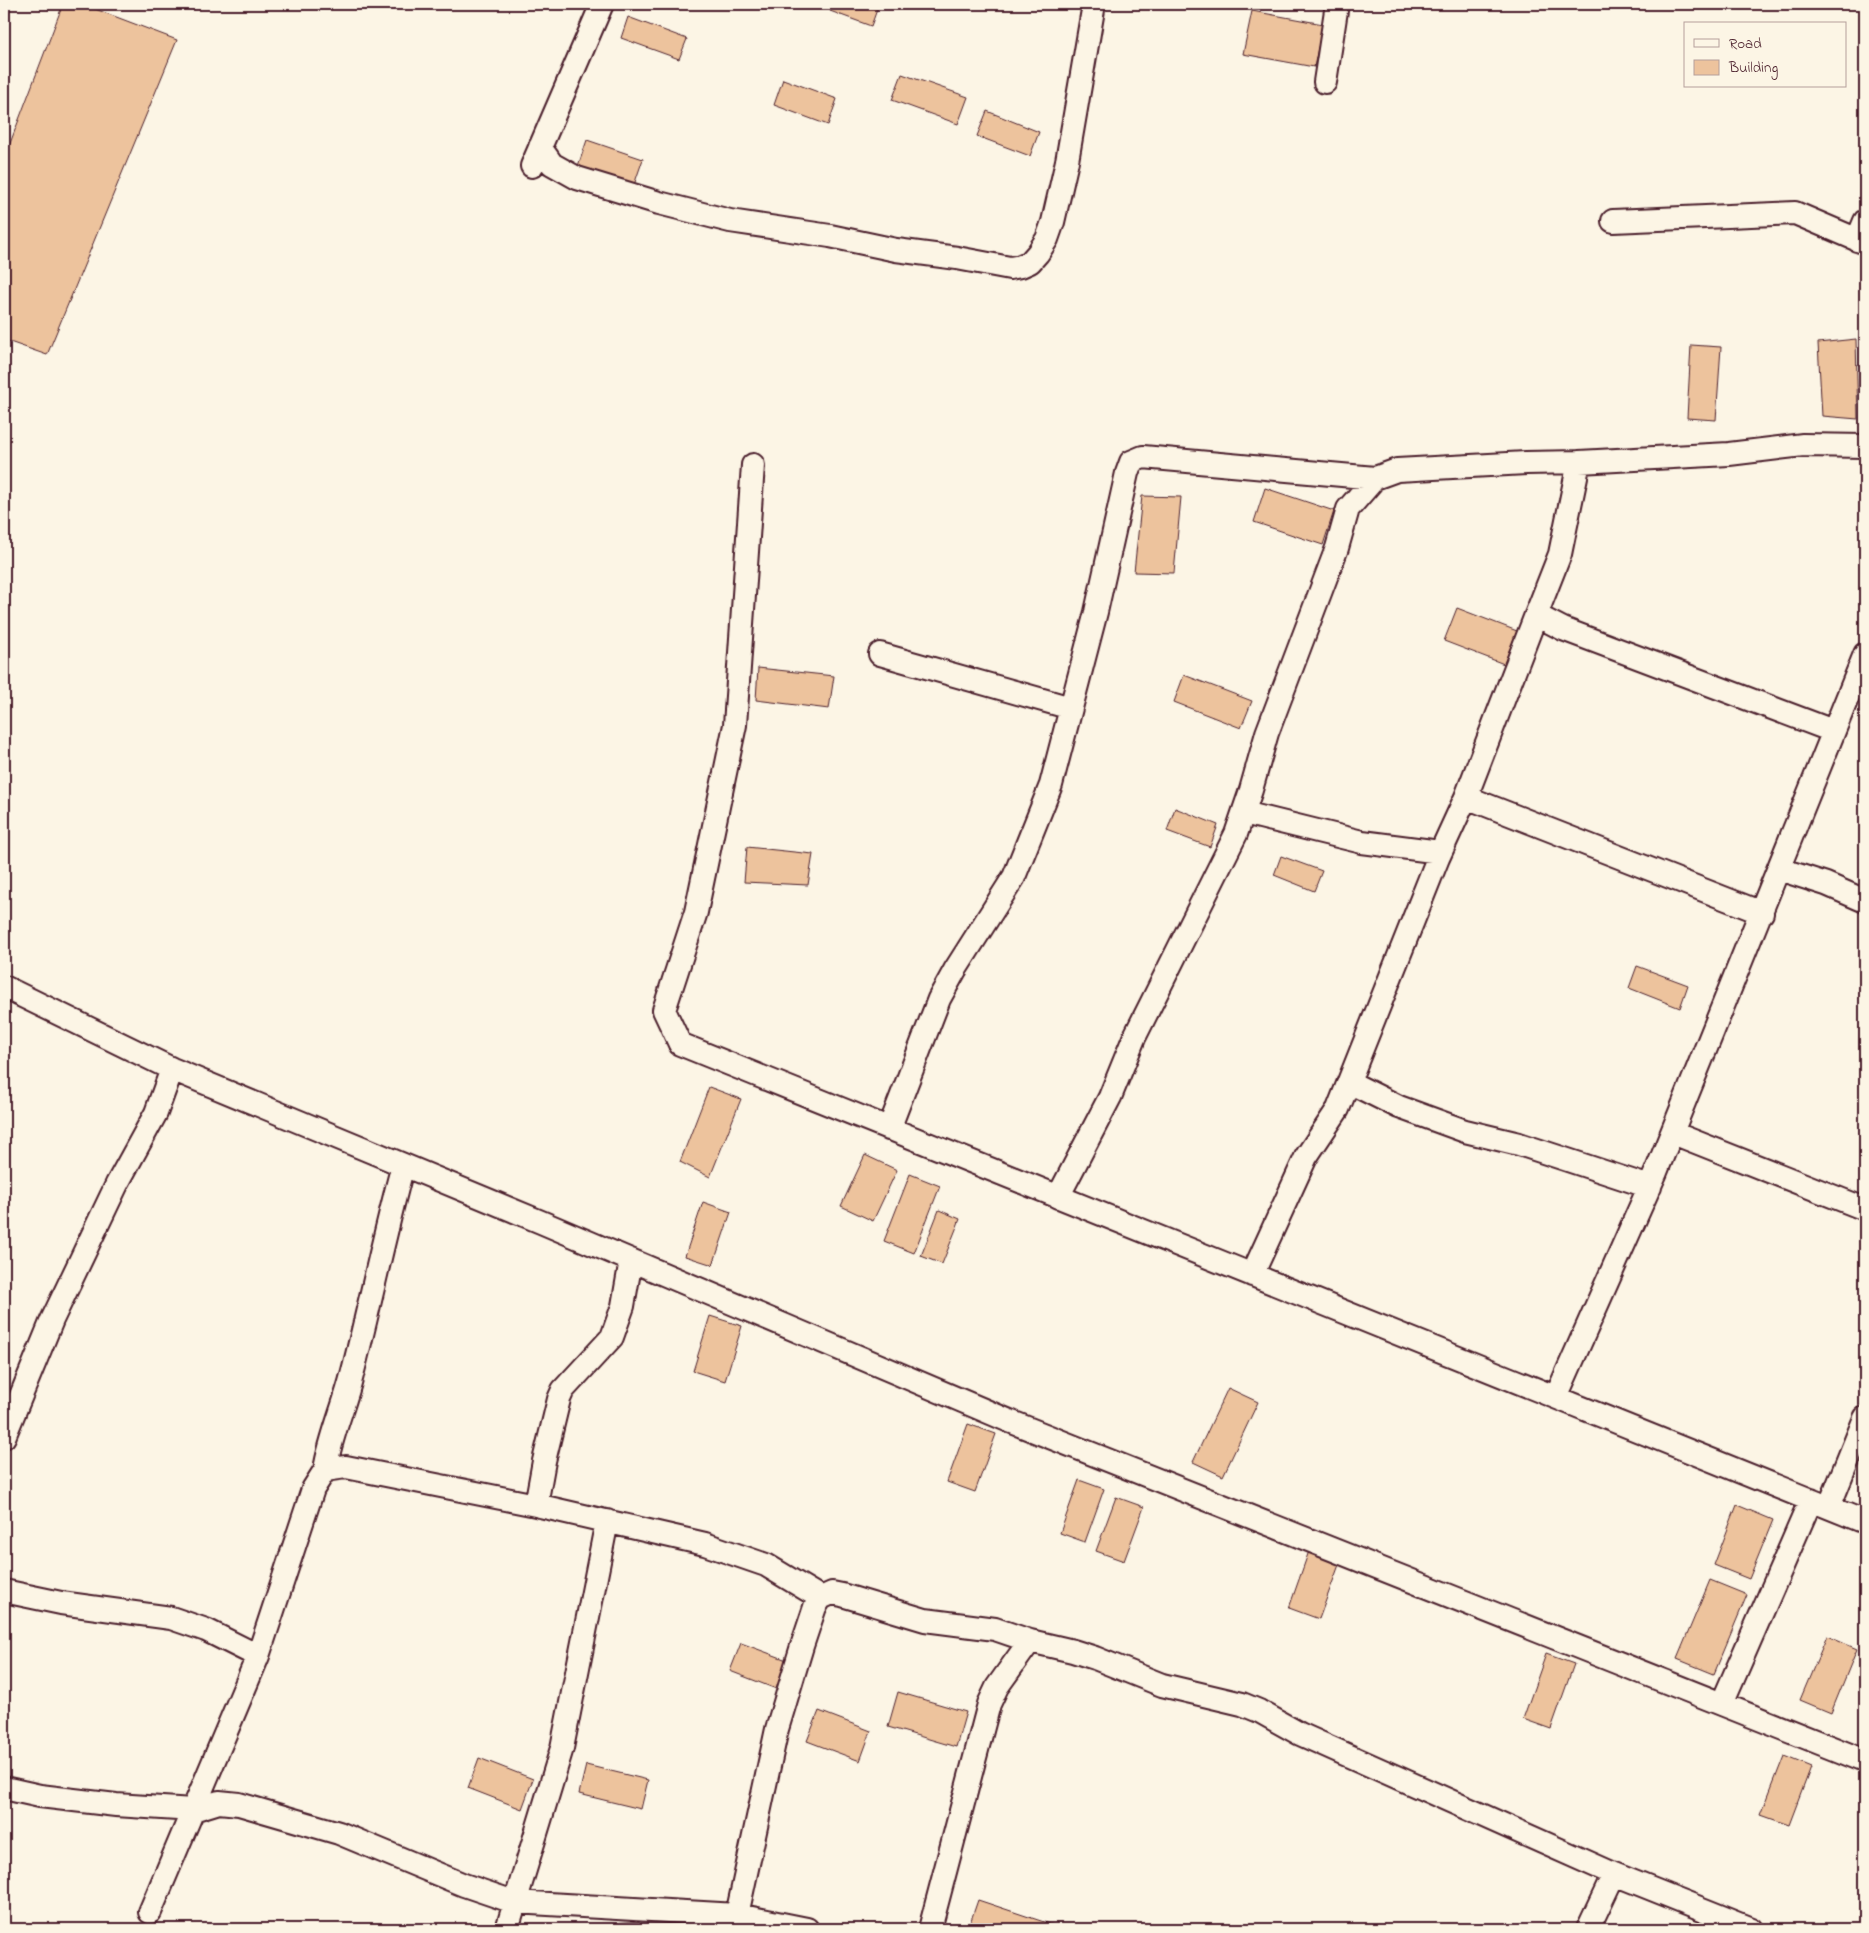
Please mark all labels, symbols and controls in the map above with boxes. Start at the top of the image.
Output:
legend [1684,22,1846,88]
text: Road [1729,33,1762,55]
text: Building [1728,57,1778,80]

